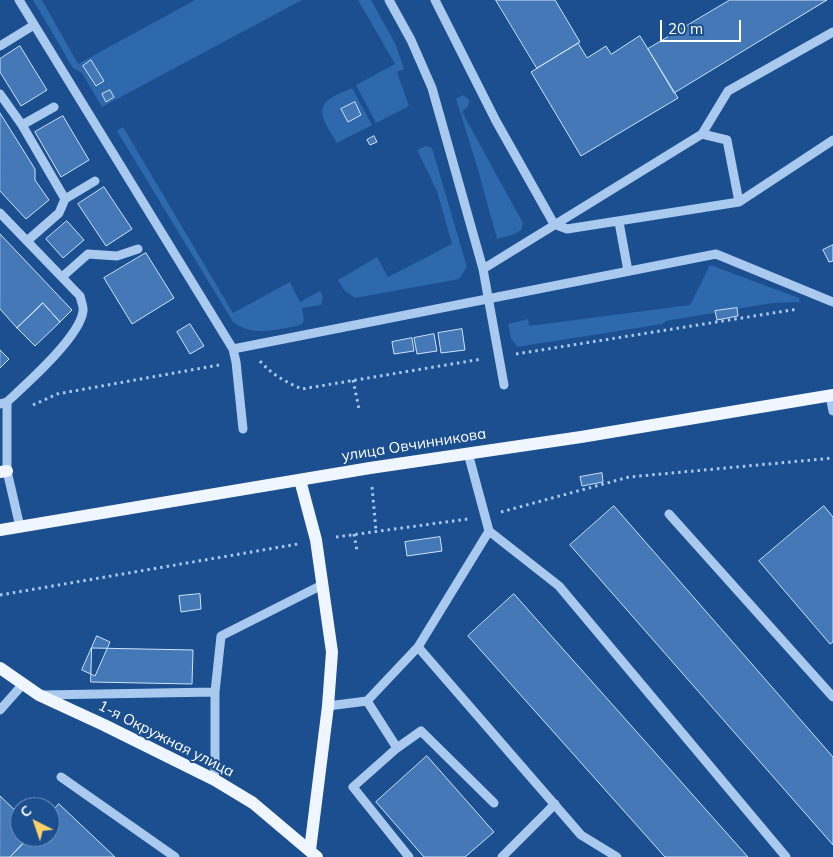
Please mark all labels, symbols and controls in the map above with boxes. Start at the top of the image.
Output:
scale bar [663,10,744,42]
text: 20 m [668,19,703,38]
street label: улица Овчинникова [340,425,488,465]
street label: 1-я Окружная улица [95,697,237,781]
north arrow [10,797,60,847]
text: С [16,801,35,821]

